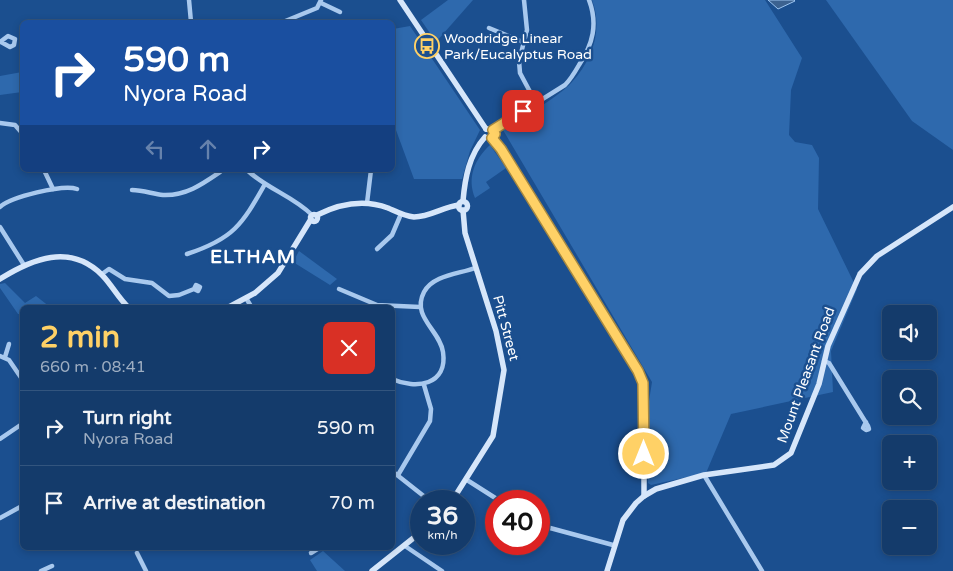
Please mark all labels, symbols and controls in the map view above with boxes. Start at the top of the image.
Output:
place label: Woodridge Linear Park/Eucalyptus Road [444,30,592,63]
bus stop icon: Woodridge Linear Park/Eucalyptus Road [414,33,440,59]
text: 590 m [123,39,230,81]
icon: right [40,40,105,105]
text: Nyora Road [123,81,247,107]
pin [502,90,544,132]
icon: arrive [509,97,537,125]
icon: left [141,135,169,163]
icon: ahead [194,135,222,163]
icon: right [247,135,275,163]
district label: ELTHAM [210,246,296,268]
street label: Pitt Street [489,293,523,363]
street label: Mount Pleasant Road [773,305,839,445]
map controls [882,305,937,555]
button: sound [882,305,937,360]
text: 2 min [40,319,120,356]
button: close [323,322,375,374]
text: 660 m · 08:41 [40,357,146,377]
button: search [882,370,937,425]
text: Turn right [83,407,171,429]
icon: right [40,414,68,442]
text: 590 m [317,417,375,439]
position arrow [617,427,669,479]
text: Nyora Road [83,429,173,449]
button: + [882,435,937,490]
icon: arrive [40,489,68,517]
speed limit sign: 40 [485,490,550,555]
text: Arrive at destination [83,492,266,514]
text: 70 m [329,492,375,514]
button: − [882,500,937,555]
text: 36 [427,501,458,531]
text: km/h [427,528,458,542]

